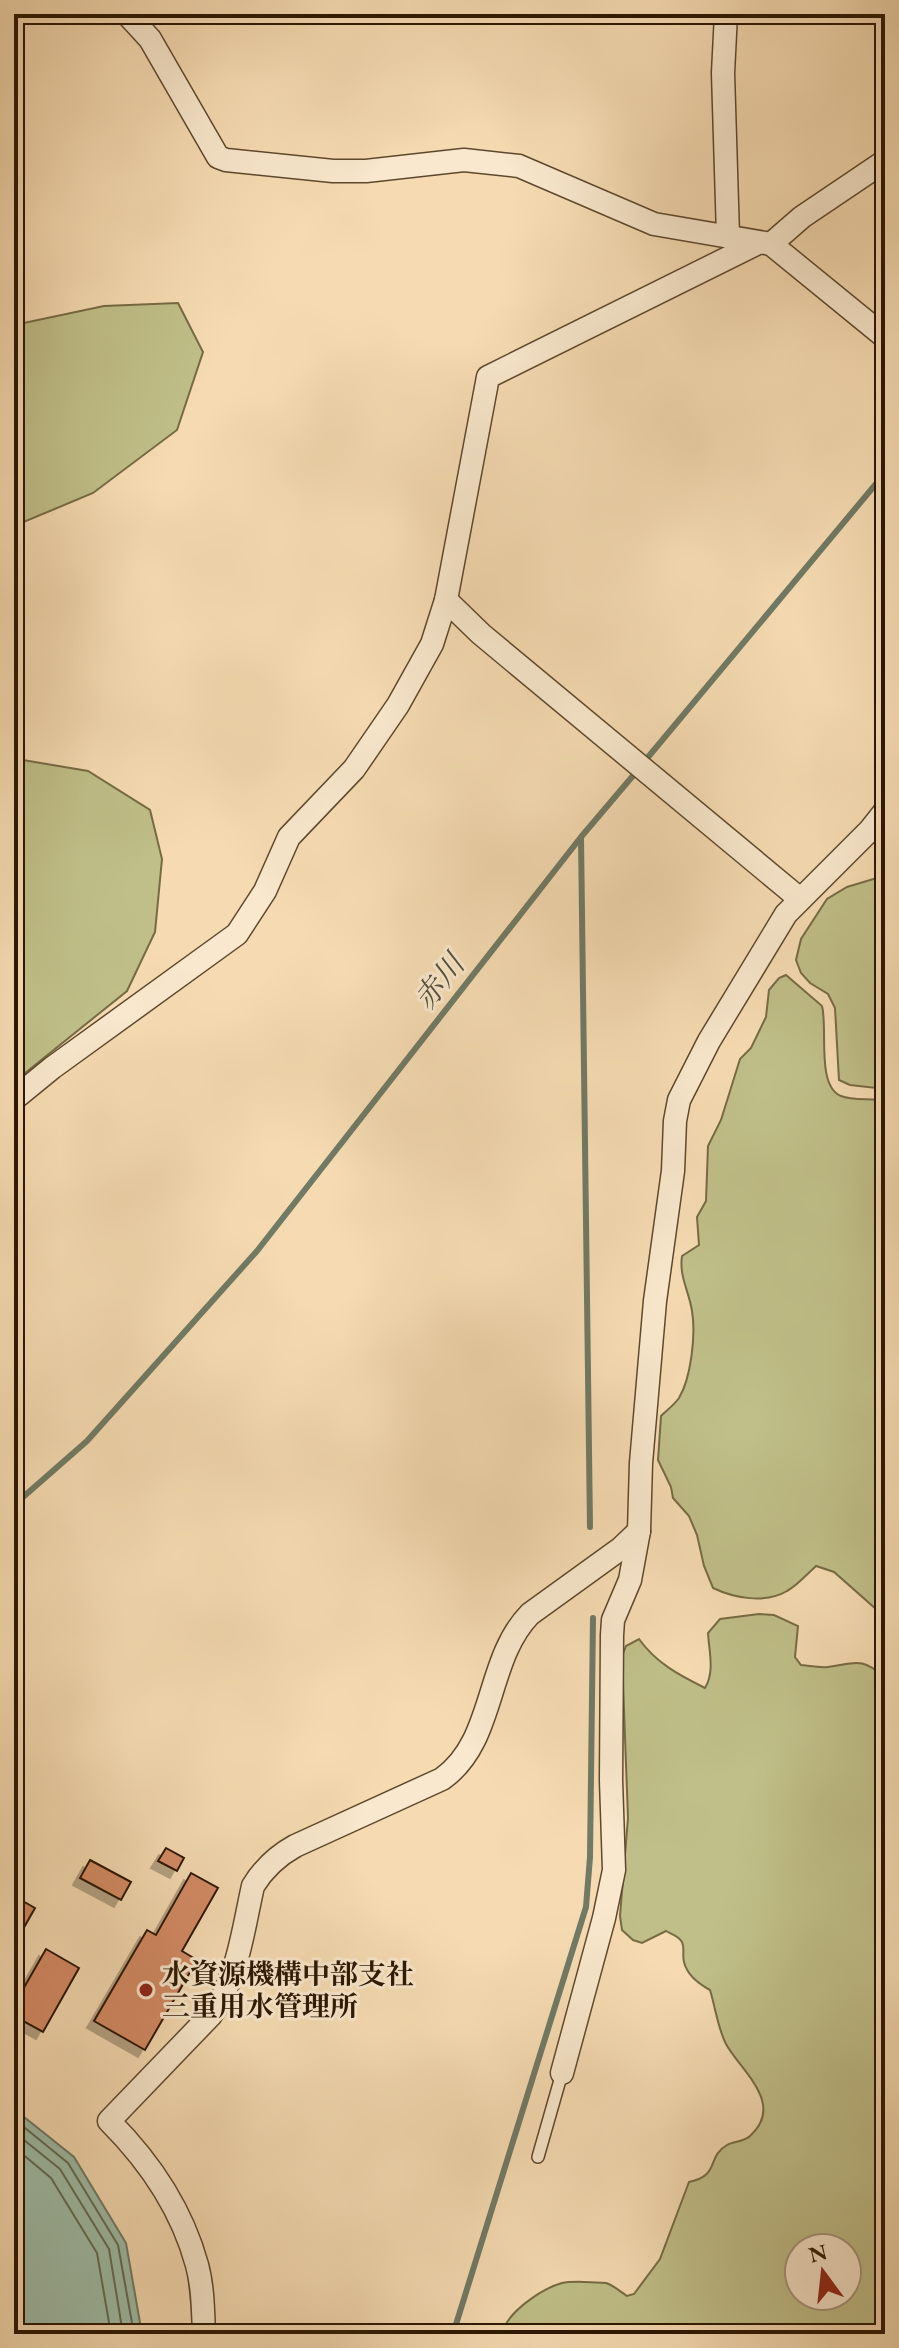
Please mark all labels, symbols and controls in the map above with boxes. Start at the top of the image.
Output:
water label: 赤川 [405,944,474,1017]
place label: 水資源機構中部支社 三重用水管理所 [162,1956,414,2024]
marker: 水資源機構中部支社 三重用水管理所 [137,1981,155,1999]
north arrow [783,2232,863,2312]
text: N [806,2237,830,2269]

